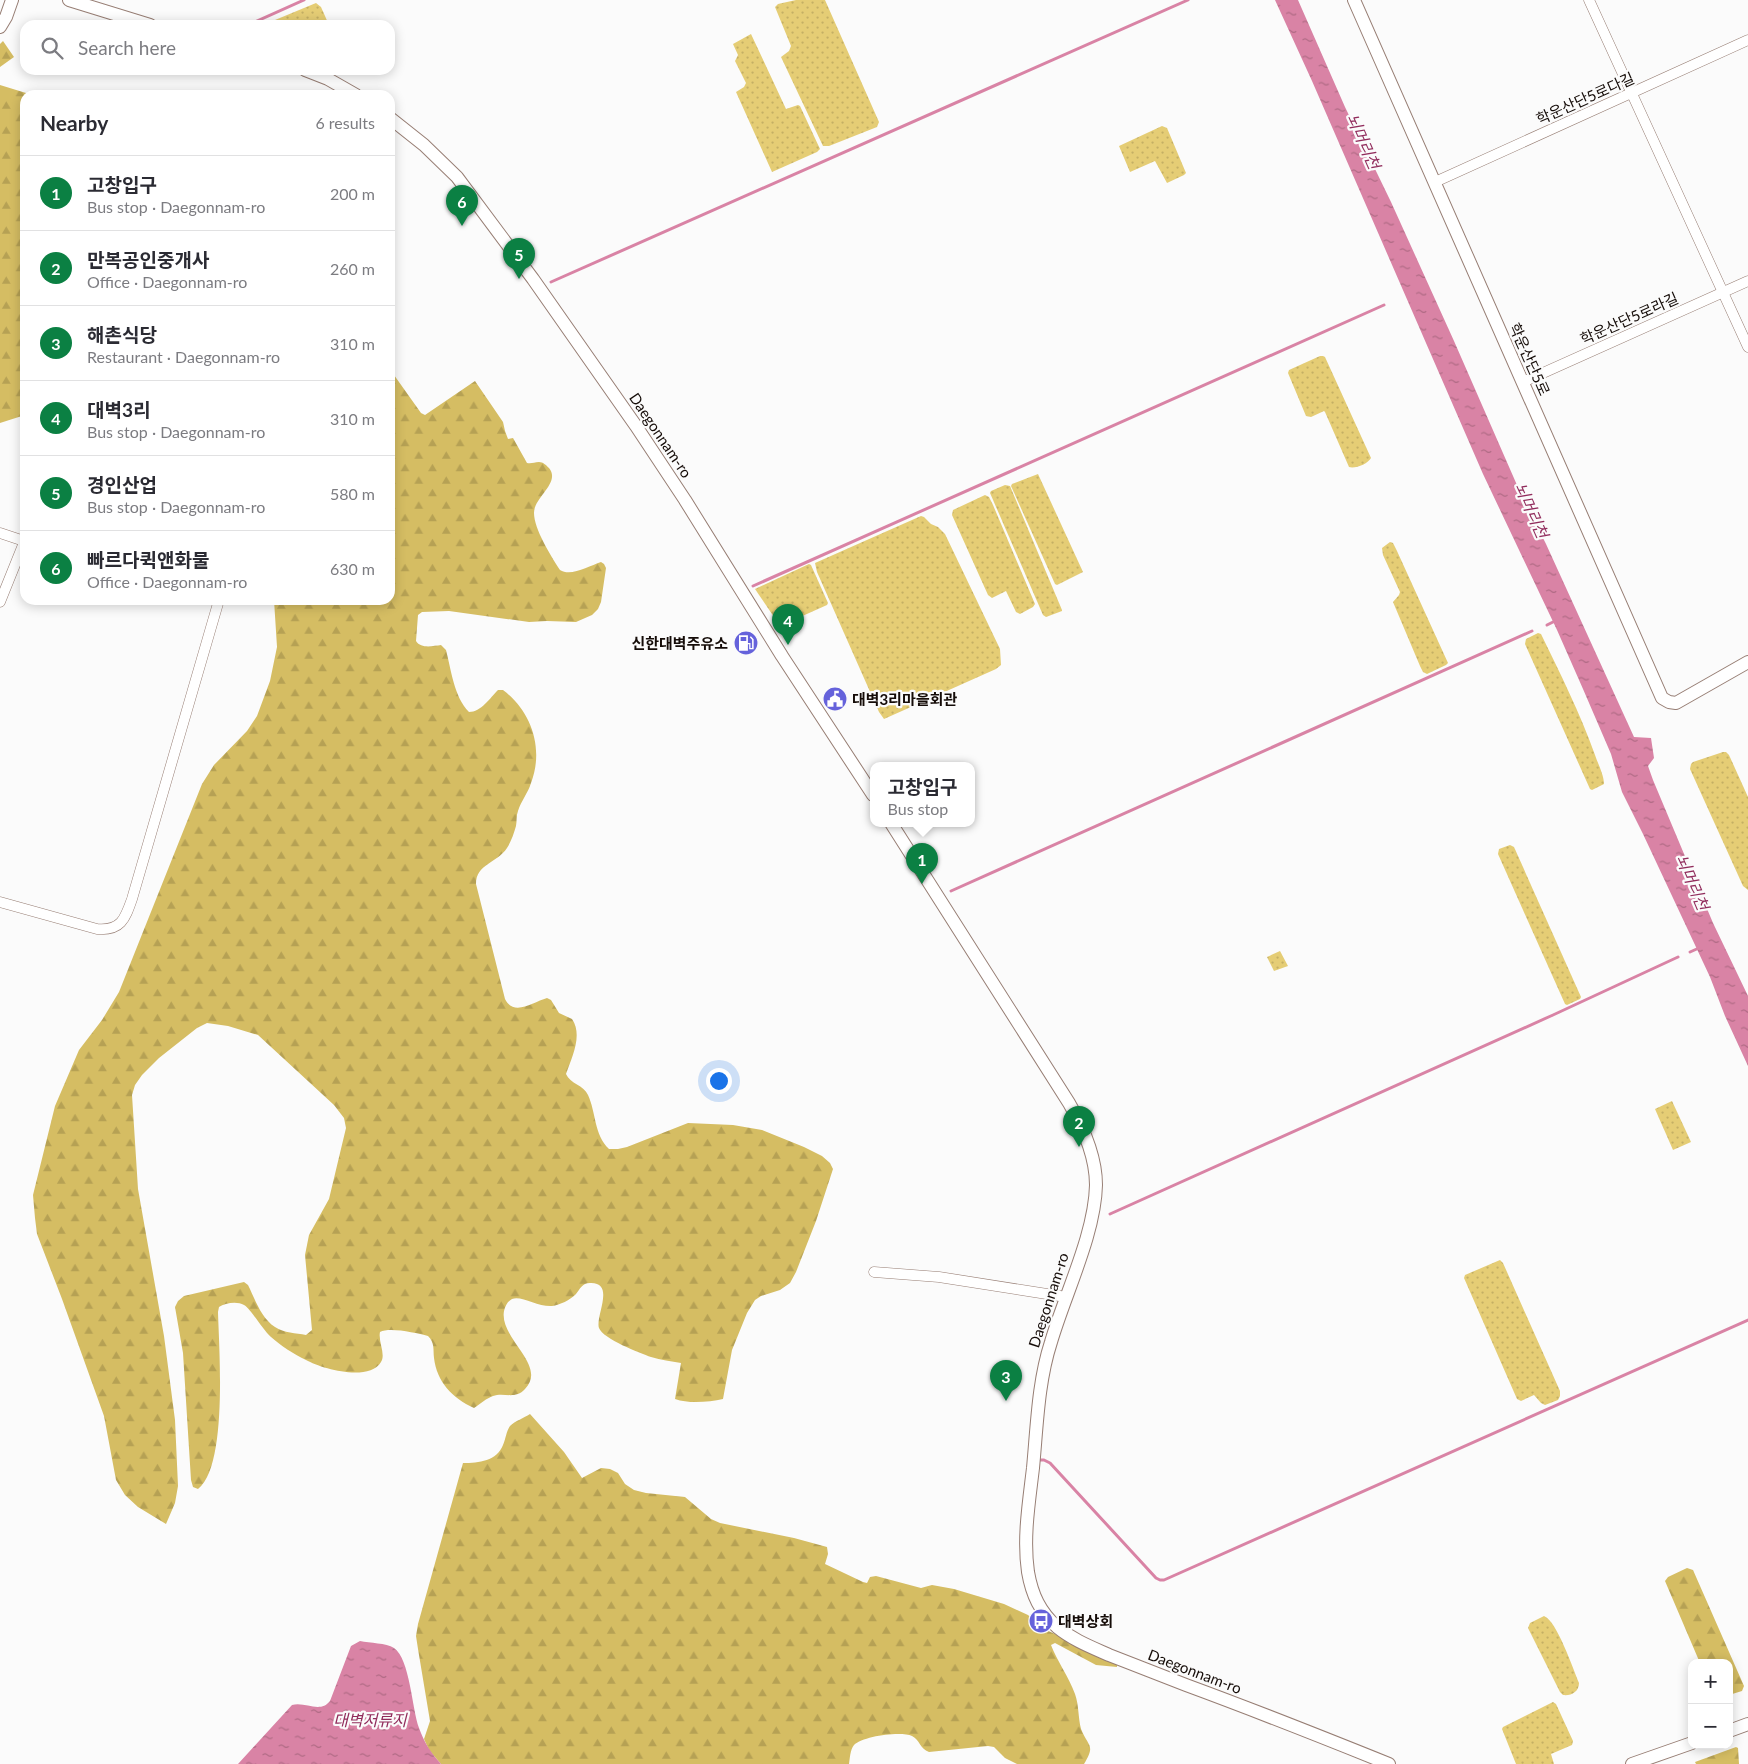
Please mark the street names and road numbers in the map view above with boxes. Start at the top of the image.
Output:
street label: 학운산단5로다길 [1533,68,1637,128]
street label: 학운산단5로라길 [1577,288,1681,348]
street label: 학운산단5로 [1506,320,1554,398]
street label: Daegonnam-ro [626,389,696,481]
street label: Daegonnam-ro [1024,1250,1072,1350]
street label: Daegonnam-ro [1146,1645,1244,1697]

